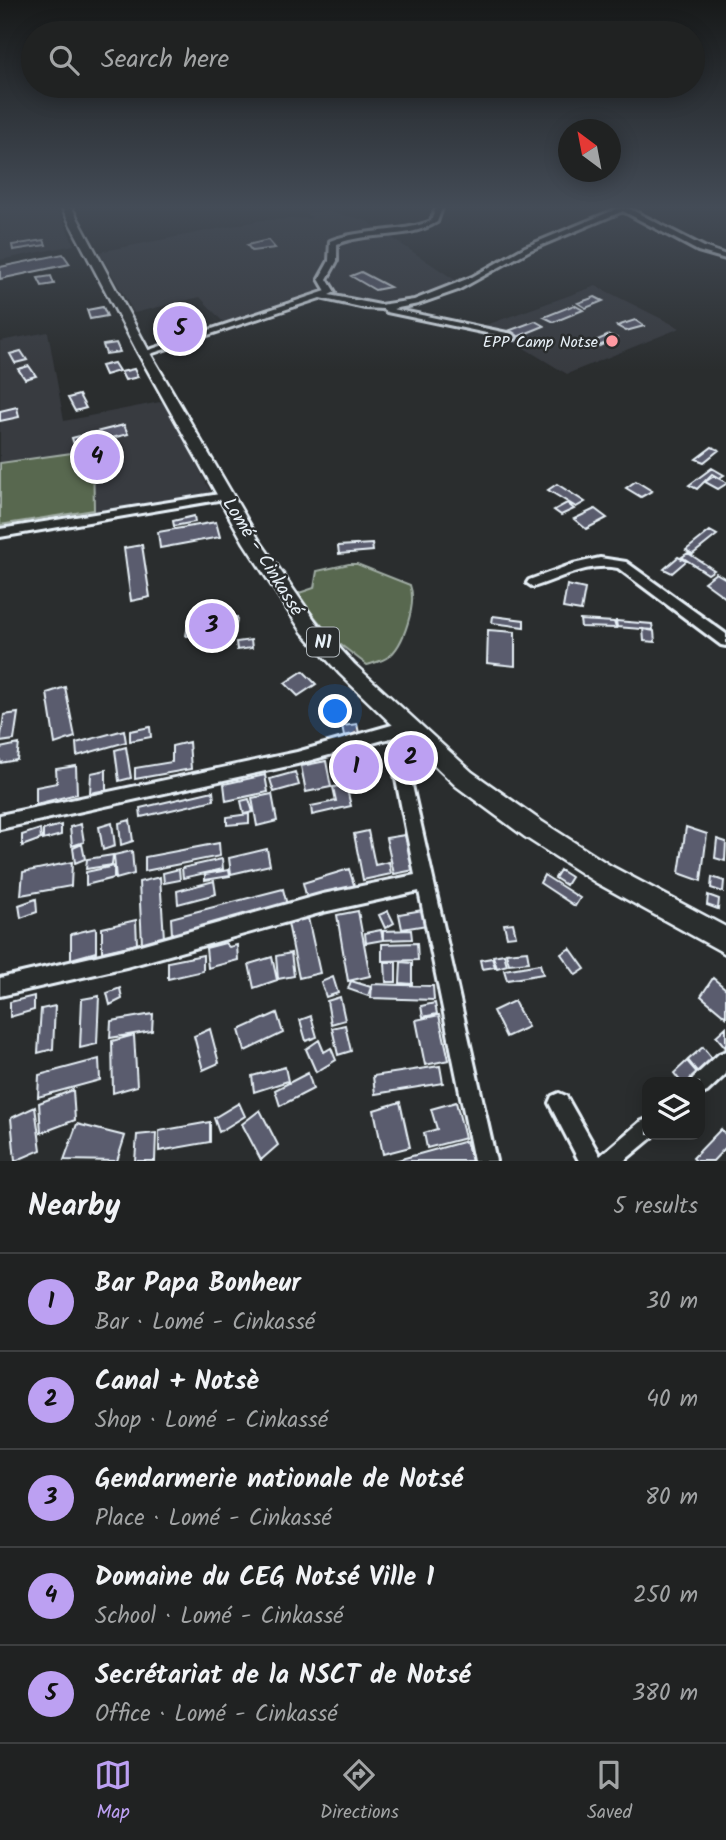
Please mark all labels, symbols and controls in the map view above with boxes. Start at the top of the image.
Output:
search box [21,21,705,98]
text: Search here [101,39,229,81]
icon: search [45,41,83,79]
north arrow [558,119,621,182]
pin: 5 [157,303,203,355]
place label: EPP Camp Notse [483,330,598,355]
marker: EPP Camp Notse [604,333,620,349]
pin: 4 [74,431,120,483]
street label: Lomé - Cinkassé [214,492,311,623]
pin: 3 [189,600,235,652]
road number: N1 [307,628,339,656]
your location [318,694,352,728]
pin: 2 [388,732,434,784]
pin: 1 [333,741,379,793]
map controls [642,1077,705,1140]
button: layers [642,1077,705,1140]
text: Nearby [28,1183,120,1231]
text: 5 results [613,1189,698,1225]
text: Bar Papa Bonheur [95,1263,301,1305]
text: 1 [48,1284,54,1320]
text: 30 m [646,1284,698,1320]
text: Bar · Lomé - Cinkassé [95,1305,315,1341]
text: Canal + Notsè [95,1361,258,1403]
text: 2 [44,1382,58,1418]
text: 40 m [646,1382,698,1418]
text: Shop · Lomé - Cinkassé [95,1403,328,1439]
text: Gendarmerie nationale de Notsé [95,1459,463,1501]
text: 3 [45,1480,57,1516]
text: 80 m [645,1480,698,1516]
text: Place · Lomé - Cinkassé [95,1501,332,1537]
text: Domaine du CEG Notsé Ville 1 [95,1557,434,1599]
text: 4 [45,1578,57,1614]
text: 250 m [633,1578,698,1614]
text: School · Lomé - Cinkassé [95,1599,343,1635]
text: Secrétariat de la NSCT de Notsé [95,1655,471,1697]
text: 5 [45,1676,57,1712]
text: 380 m [632,1676,698,1712]
text: Office · Lomé - Cinkassé [95,1697,338,1733]
tab: Map [94,1756,132,1828]
tab: Directions [320,1756,399,1828]
tab: Saved [587,1756,632,1828]

